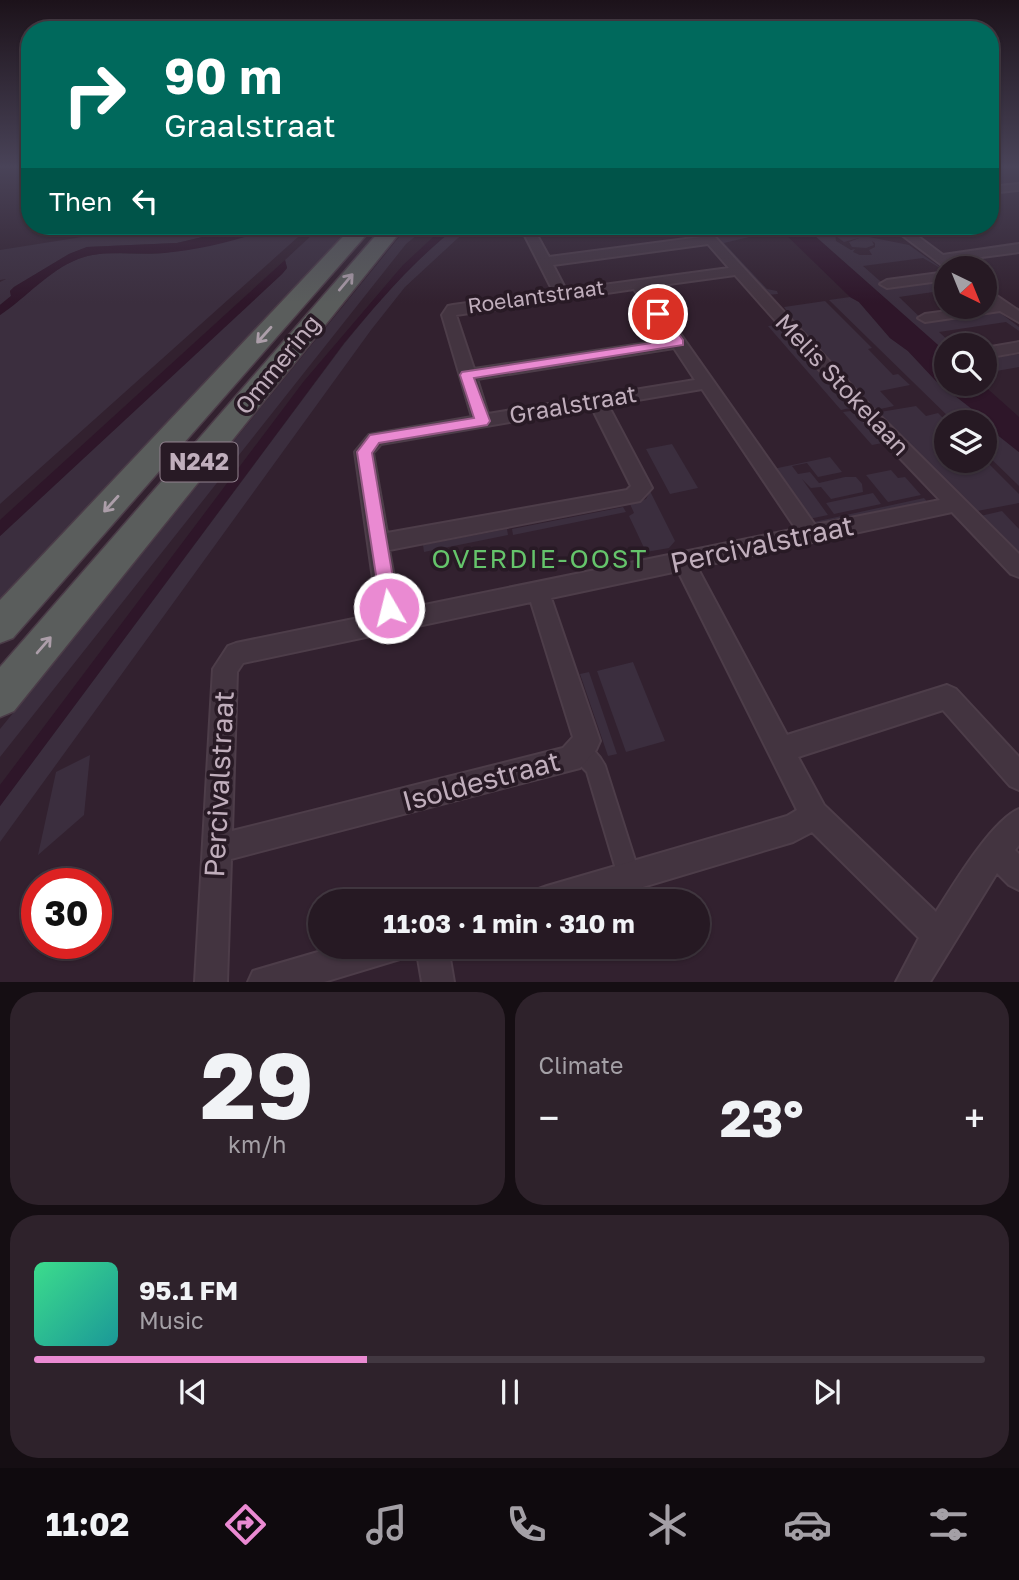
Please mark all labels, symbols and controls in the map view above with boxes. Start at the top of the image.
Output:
text: 90 m [164,46,282,105]
icon: right [49,49,140,140]
text: Graalstraat [164,106,336,144]
icon: left [126,182,164,220]
text: Then [49,186,112,217]
north arrow [934,256,998,318]
map controls [934,256,997,473]
one-way arrow [338,273,354,291]
street label: Roelantstraat [466,274,606,318]
pin [628,284,688,344]
icon: arrive [639,295,677,333]
street label: Melis Stokelaan [770,307,916,461]
street label: Ommering [228,309,326,420]
one-way arrow [256,326,272,344]
button: search [934,333,997,396]
street label: Graalstraat [507,378,639,429]
button: layers [934,410,997,473]
road number: N242 [160,442,238,482]
one-way arrow [103,495,119,513]
street label: Percivalstraat [667,508,857,579]
district label: OVERDIE-OOST [432,543,648,574]
position arrow [352,571,426,645]
one-way arrow [36,637,52,655]
street label: Percivalstraat [197,690,240,878]
street label: Isoldestraat [398,744,563,817]
speed limit sign: 30 [21,868,112,959]
text: 11:03 · 1 min · 310 m [383,908,635,939]
text: 29 [201,1030,314,1139]
text: Climate [539,1051,623,1079]
text: 23° [720,1086,804,1148]
text: − [539,1095,559,1140]
text: + [964,1095,985,1140]
text: km/h [228,1130,287,1158]
text: 95.1 FM [139,1275,238,1306]
text: Music [139,1306,204,1334]
icon: previous [174,1373,212,1411]
icon: pause [491,1373,529,1411]
icon: next [808,1373,846,1411]
icon: directions [221,1500,270,1549]
icon: music [362,1500,411,1549]
icon: phone [502,1500,551,1549]
icon: climate [643,1500,692,1549]
icon: car [783,1500,832,1549]
icon: filters [924,1500,973,1549]
text: 11:02 [46,1505,129,1543]

